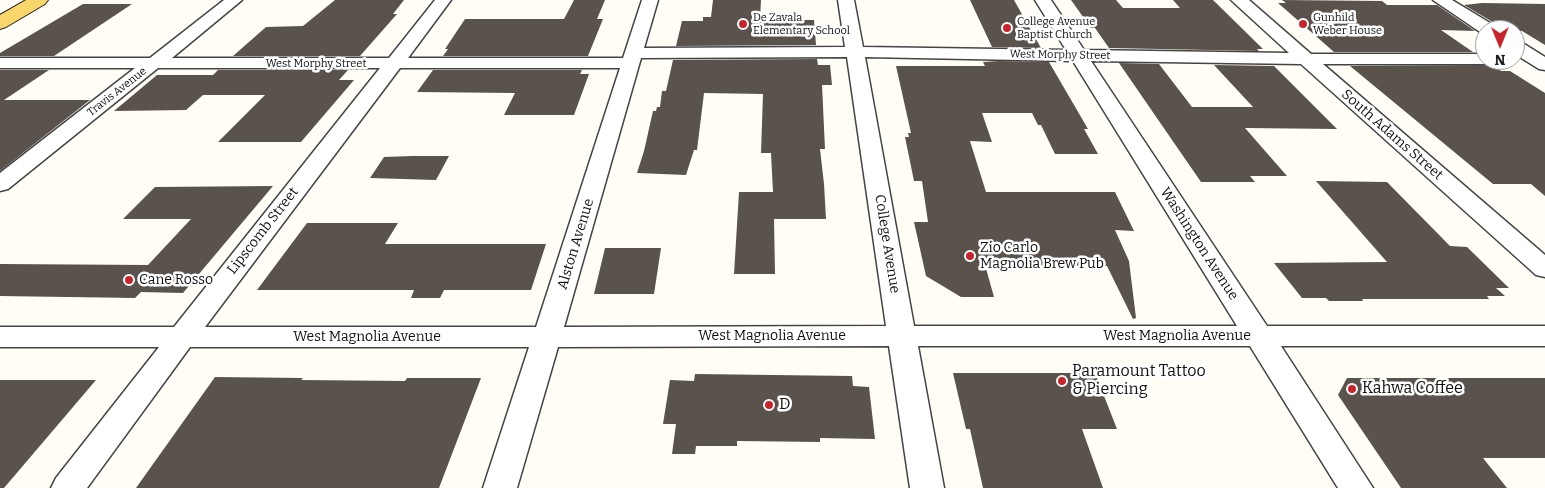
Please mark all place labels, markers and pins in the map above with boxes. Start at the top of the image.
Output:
place label: De Zavala Elementary School [753,11,850,37]
place label: Gunhild Weber House [1313,11,1382,37]
place label: College Avenue Baptist Church [1017,15,1095,41]
marker: De Zavala Elementary School [737,18,749,30]
marker: Gunhild Weber House [1297,18,1309,30]
marker: College Avenue Baptist Church [1001,22,1013,34]
place label: Zio Carlo Magnolia Brew Pub [980,240,1104,272]
marker: Zio Carlo Magnolia Brew Pub [964,250,976,262]
place label: Cane Rosso [139,272,213,288]
marker: Cane Rosso [123,274,135,286]
place label: Paramount Tattoo & Piercing [1072,362,1206,400]
marker: Paramount Tattoo & Piercing [1056,375,1068,387]
place label: Kahwa Coffee [1362,379,1463,399]
marker: Kahwa Coffee [1346,383,1358,395]
place label: D [779,395,790,415]
marker: D [763,399,775,411]

